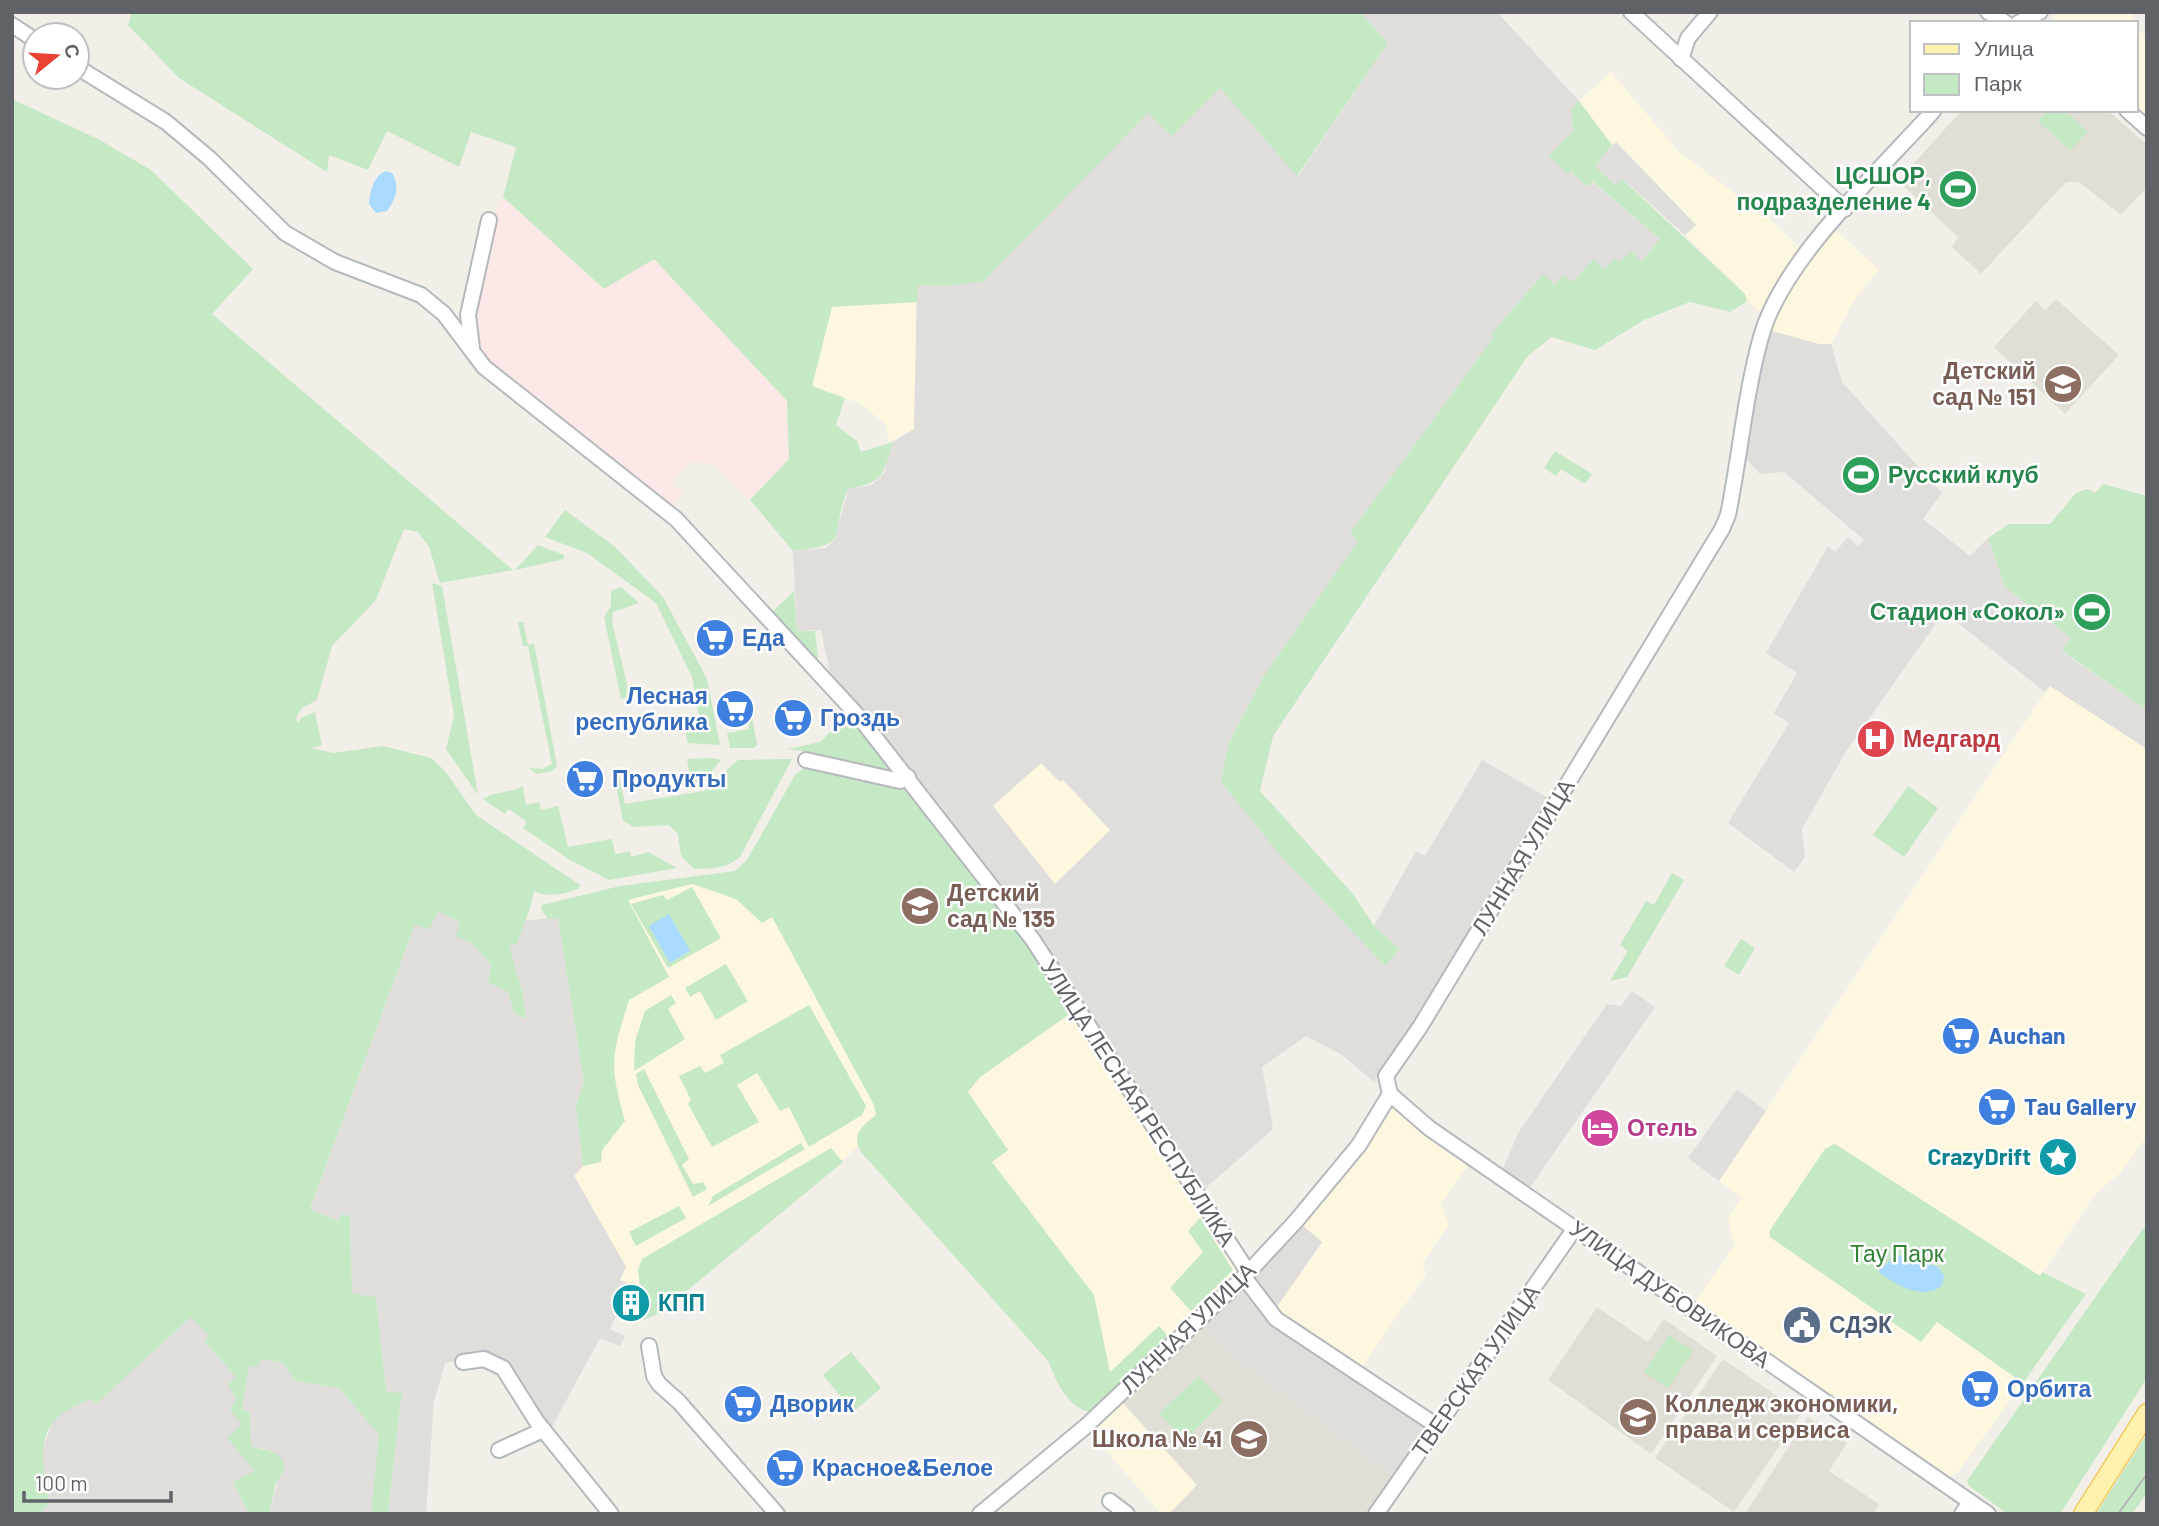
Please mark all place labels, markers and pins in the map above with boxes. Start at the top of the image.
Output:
place label: ЦСШОР, подразделение 4 [1736,161,1931,215]
sports icon: ЦСШОР, подразделение 4 [1937,168,1979,210]
place label: Детский сад № 151 [1932,356,2036,410]
school or university icon: Детский сад № 151 [2042,363,2084,405]
sports icon: Русский клуб [1840,454,1882,496]
place label: Русский клуб [1888,460,2039,488]
sports icon: Стадион «Сокол» [2071,591,2113,633]
place label: Стадион «Сокол» [1870,597,2065,625]
supermarket icon: Еда [694,617,736,659]
place label: Еда [742,623,785,651]
place label: Лесная республика [575,681,708,735]
supermarket icon: Лесная республика [714,688,756,730]
supermarket icon: Гроздь [772,697,814,739]
place label: Гроздь [820,703,900,731]
hospital icon: Медгард [1855,718,1897,760]
place label: Медгард [1903,724,2000,752]
supermarket icon: Продукты [564,758,606,800]
place label: Продукты [612,764,726,792]
place label: Детский сад № 135 [947,878,1055,932]
school or university icon: Детский сад № 135 [899,885,941,927]
supermarket icon: Auchan [1940,1015,1982,1057]
place label: Auchan [1988,1021,2066,1049]
supermarket icon: Tau Gallery [1976,1086,2018,1128]
place label: Tau Gallery [2024,1092,2137,1120]
hotel icon: Отель [1579,1107,1621,1149]
place label: Отель [1627,1113,1698,1141]
place icon: CrazyDrift [2037,1136,2079,1178]
place label: CrazyDrift [1927,1142,2031,1170]
building icon: КПП [610,1282,652,1324]
place label: КПП [658,1288,705,1316]
public building icon: СДЭК [1781,1304,1823,1346]
place label: СДЭК [1829,1310,1893,1338]
supermarket icon: Орбита [1959,1368,2001,1410]
place label: Орбита [2007,1374,2092,1402]
supermarket icon: Дворик [722,1383,764,1425]
place label: Дворик [770,1389,854,1417]
place label: Колледж экономики, права и сервиса [1665,1389,1898,1443]
school or university icon: Колледж экономики, права и сервиса [1617,1396,1659,1438]
school or university icon: Школа № 41 [1228,1418,1270,1460]
place label: Школа № 41 [1092,1424,1222,1452]
supermarket icon: Красное&Белое [764,1447,806,1489]
place label: Красное&Белое [812,1453,993,1481]

